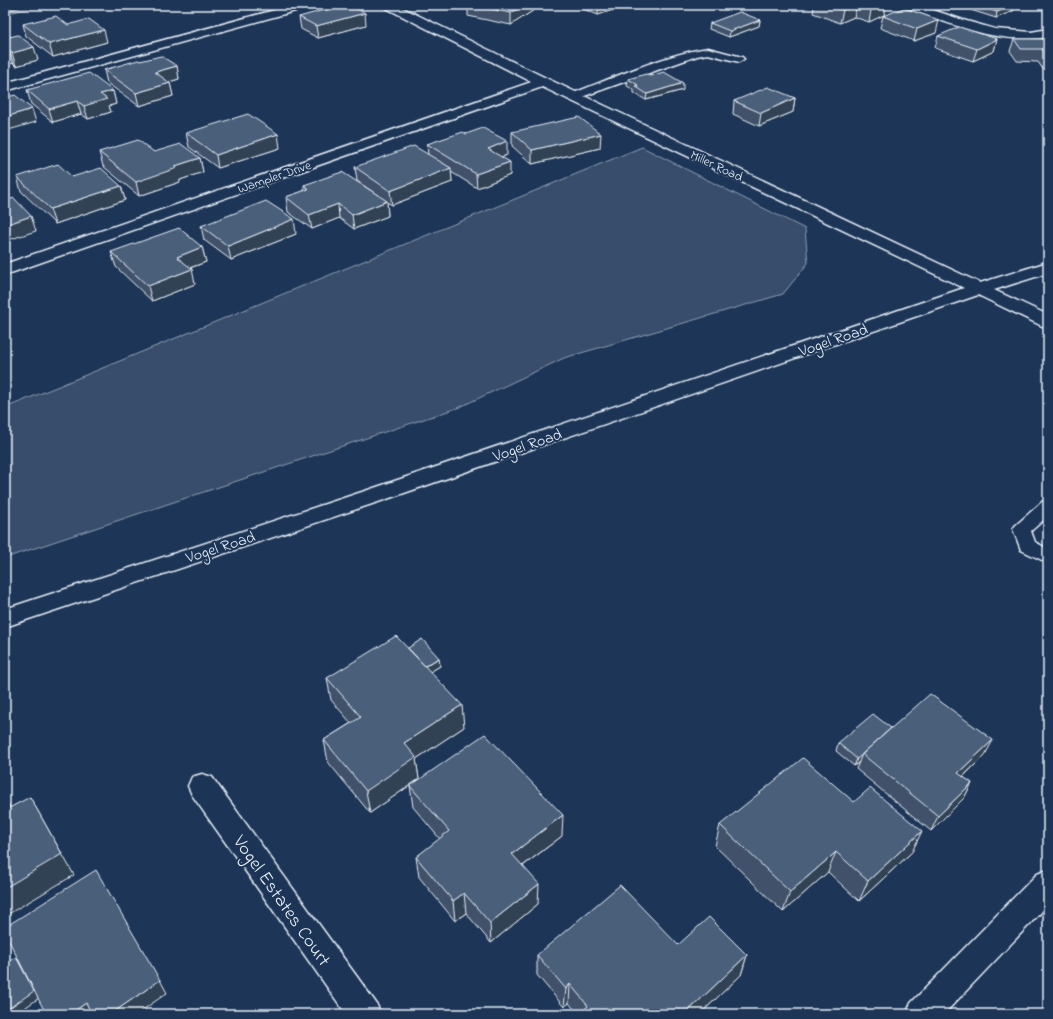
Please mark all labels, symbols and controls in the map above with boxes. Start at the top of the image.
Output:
street label: Miller Road [687,146,746,187]
street label: Wampler Drive [235,156,314,199]
street label: Vogel Road [795,318,871,364]
street label: Vogel Road [489,423,565,469]
street label: Vogel Road [182,525,258,571]
street label: Vogel Estates Court [223,830,337,974]

